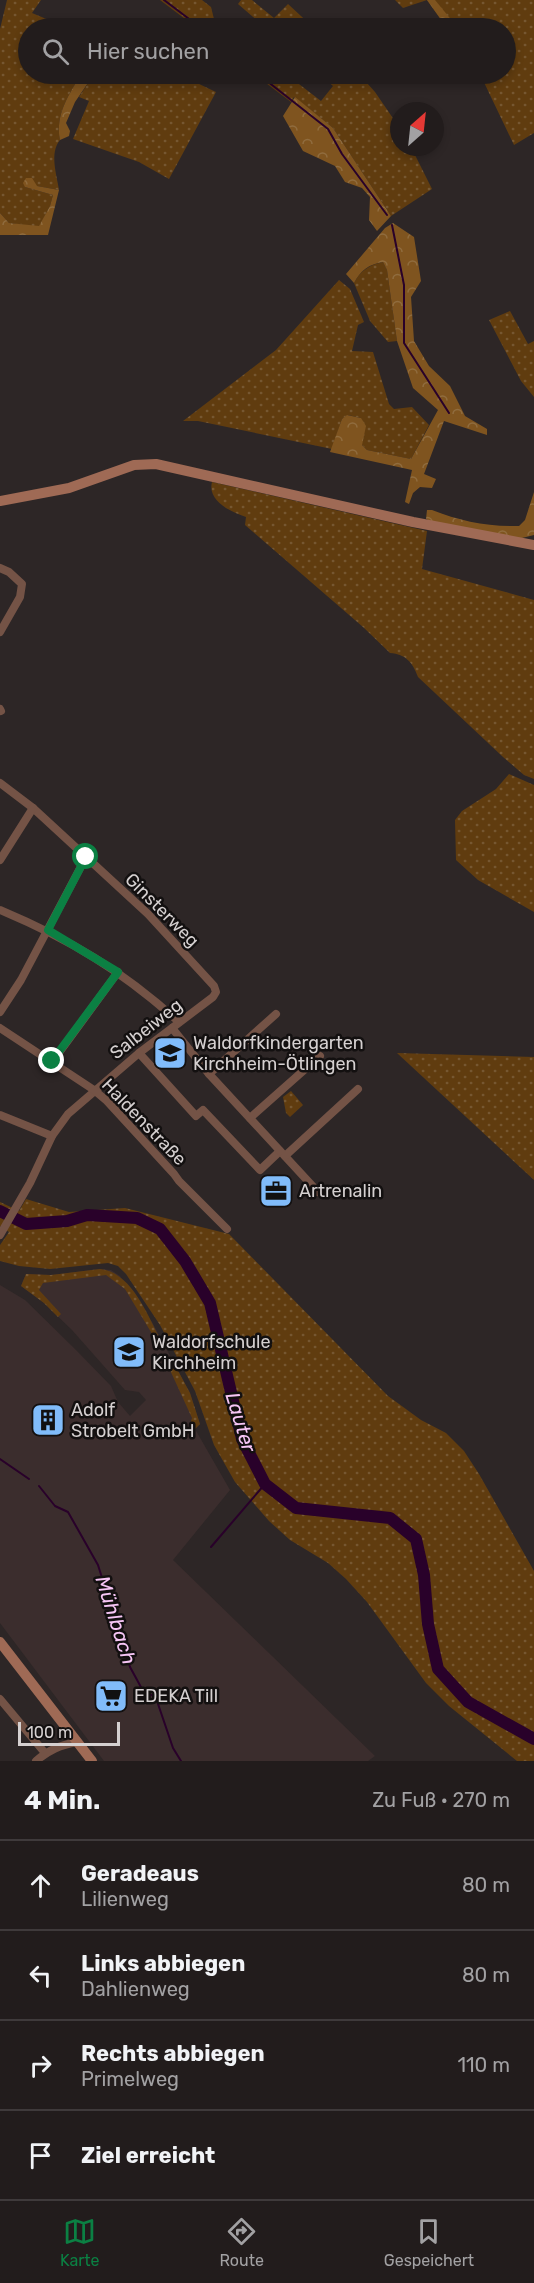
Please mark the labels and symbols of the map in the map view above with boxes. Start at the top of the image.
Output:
north arrow [390,102,444,156]
route start [72,843,98,869]
street label: Ginsterweg [120,868,204,952]
street label: Salbeiweg [105,994,187,1064]
place label: Waldorfkindergarten Kirchheim-Ötlingen [193,1032,364,1075]
school or university icon: Waldorfkindergarten Kirchheim-Ötlingen [152,1035,188,1071]
route end [38,1047,64,1073]
street label: Haldenstraße [97,1074,191,1170]
office icon: Artrenalin [258,1173,294,1209]
place label: Artrenalin [299,1180,382,1202]
place label: Waldorfschule Kirchheim [152,1331,271,1374]
school or university icon: Waldorfschule Kirchheim [111,1334,147,1370]
water label: Lauter [221,1389,262,1456]
place label: Adolf Strobelt GmbH [71,1399,195,1442]
building icon: Adolf Strobelt GmbH [30,1402,66,1438]
water label: Mühlbach [90,1573,142,1667]
supermarket icon: EDEKA Till [93,1678,129,1714]
place label: EDEKA Till [134,1685,218,1707]
scale bar [18,1719,120,1746]

